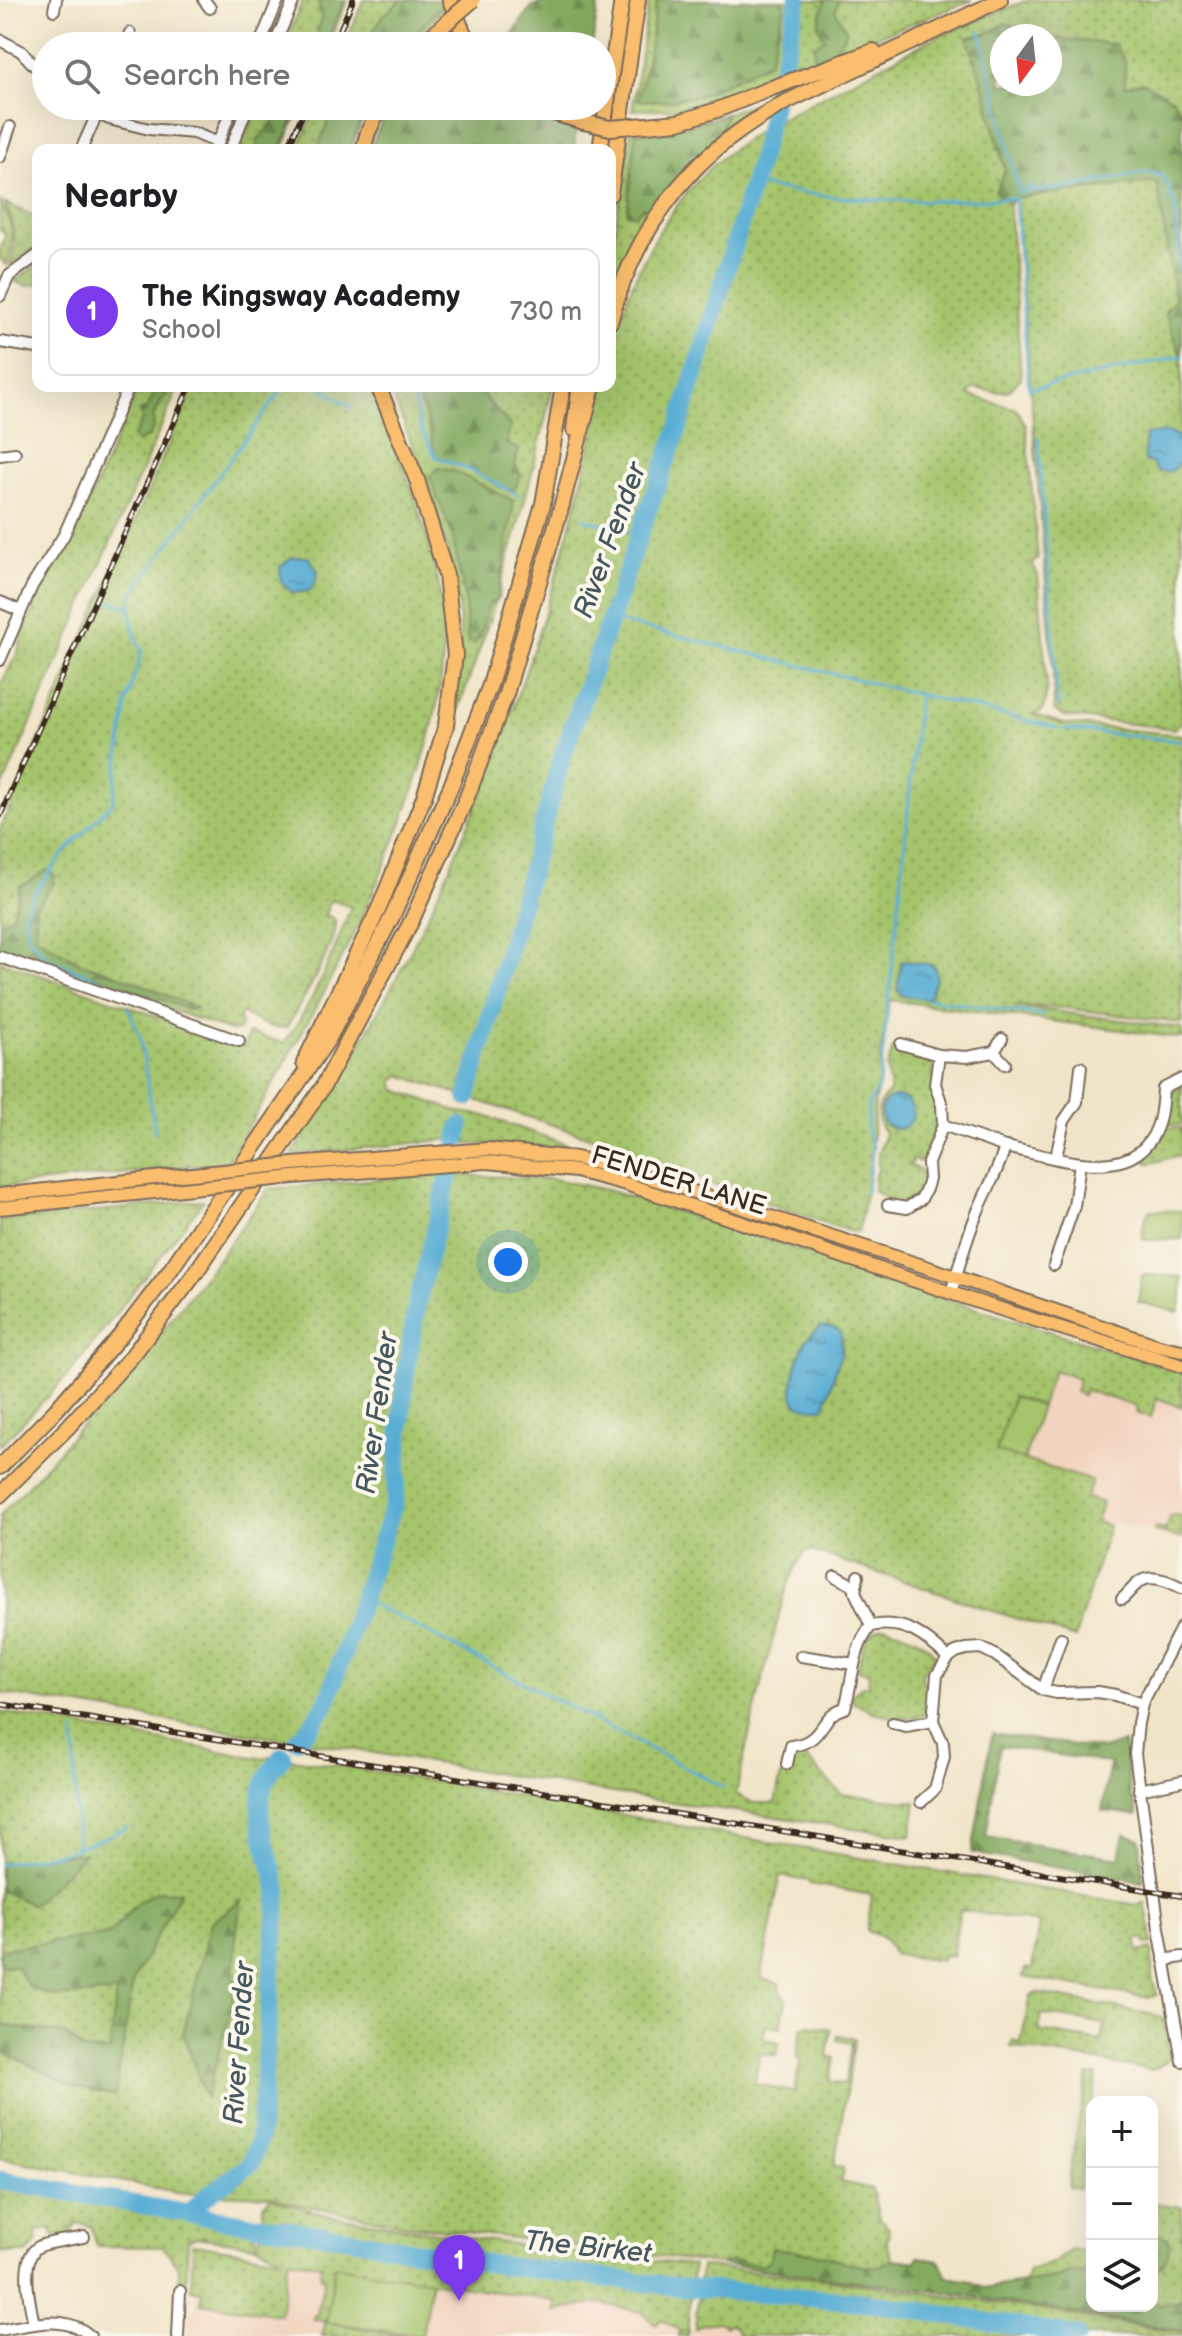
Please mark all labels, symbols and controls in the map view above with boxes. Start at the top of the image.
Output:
north arrow [990,24,1062,96]
search box [32,32,616,120]
icon: search [60,54,104,98]
text: Search here [124,58,290,94]
text: Nearby [64,176,178,217]
text: The Kingsway Academy [142,279,460,315]
text: 1 [87,297,97,328]
text: 730 m [509,297,582,328]
text: School [142,315,221,346]
water label: River Fender [567,457,654,623]
street label: FENDER LANE [587,1140,770,1223]
your location [488,1242,528,1282]
water label: River Fender [350,1328,405,1496]
water label: River Fender [217,1959,262,2126]
map controls [1086,2096,1158,2312]
button: + [1086,2096,1158,2168]
button: − [1086,2168,1158,2240]
water label: The Birket [523,2224,655,2271]
pin: 1 [433,2235,485,2301]
button: layers [1086,2240,1158,2312]

